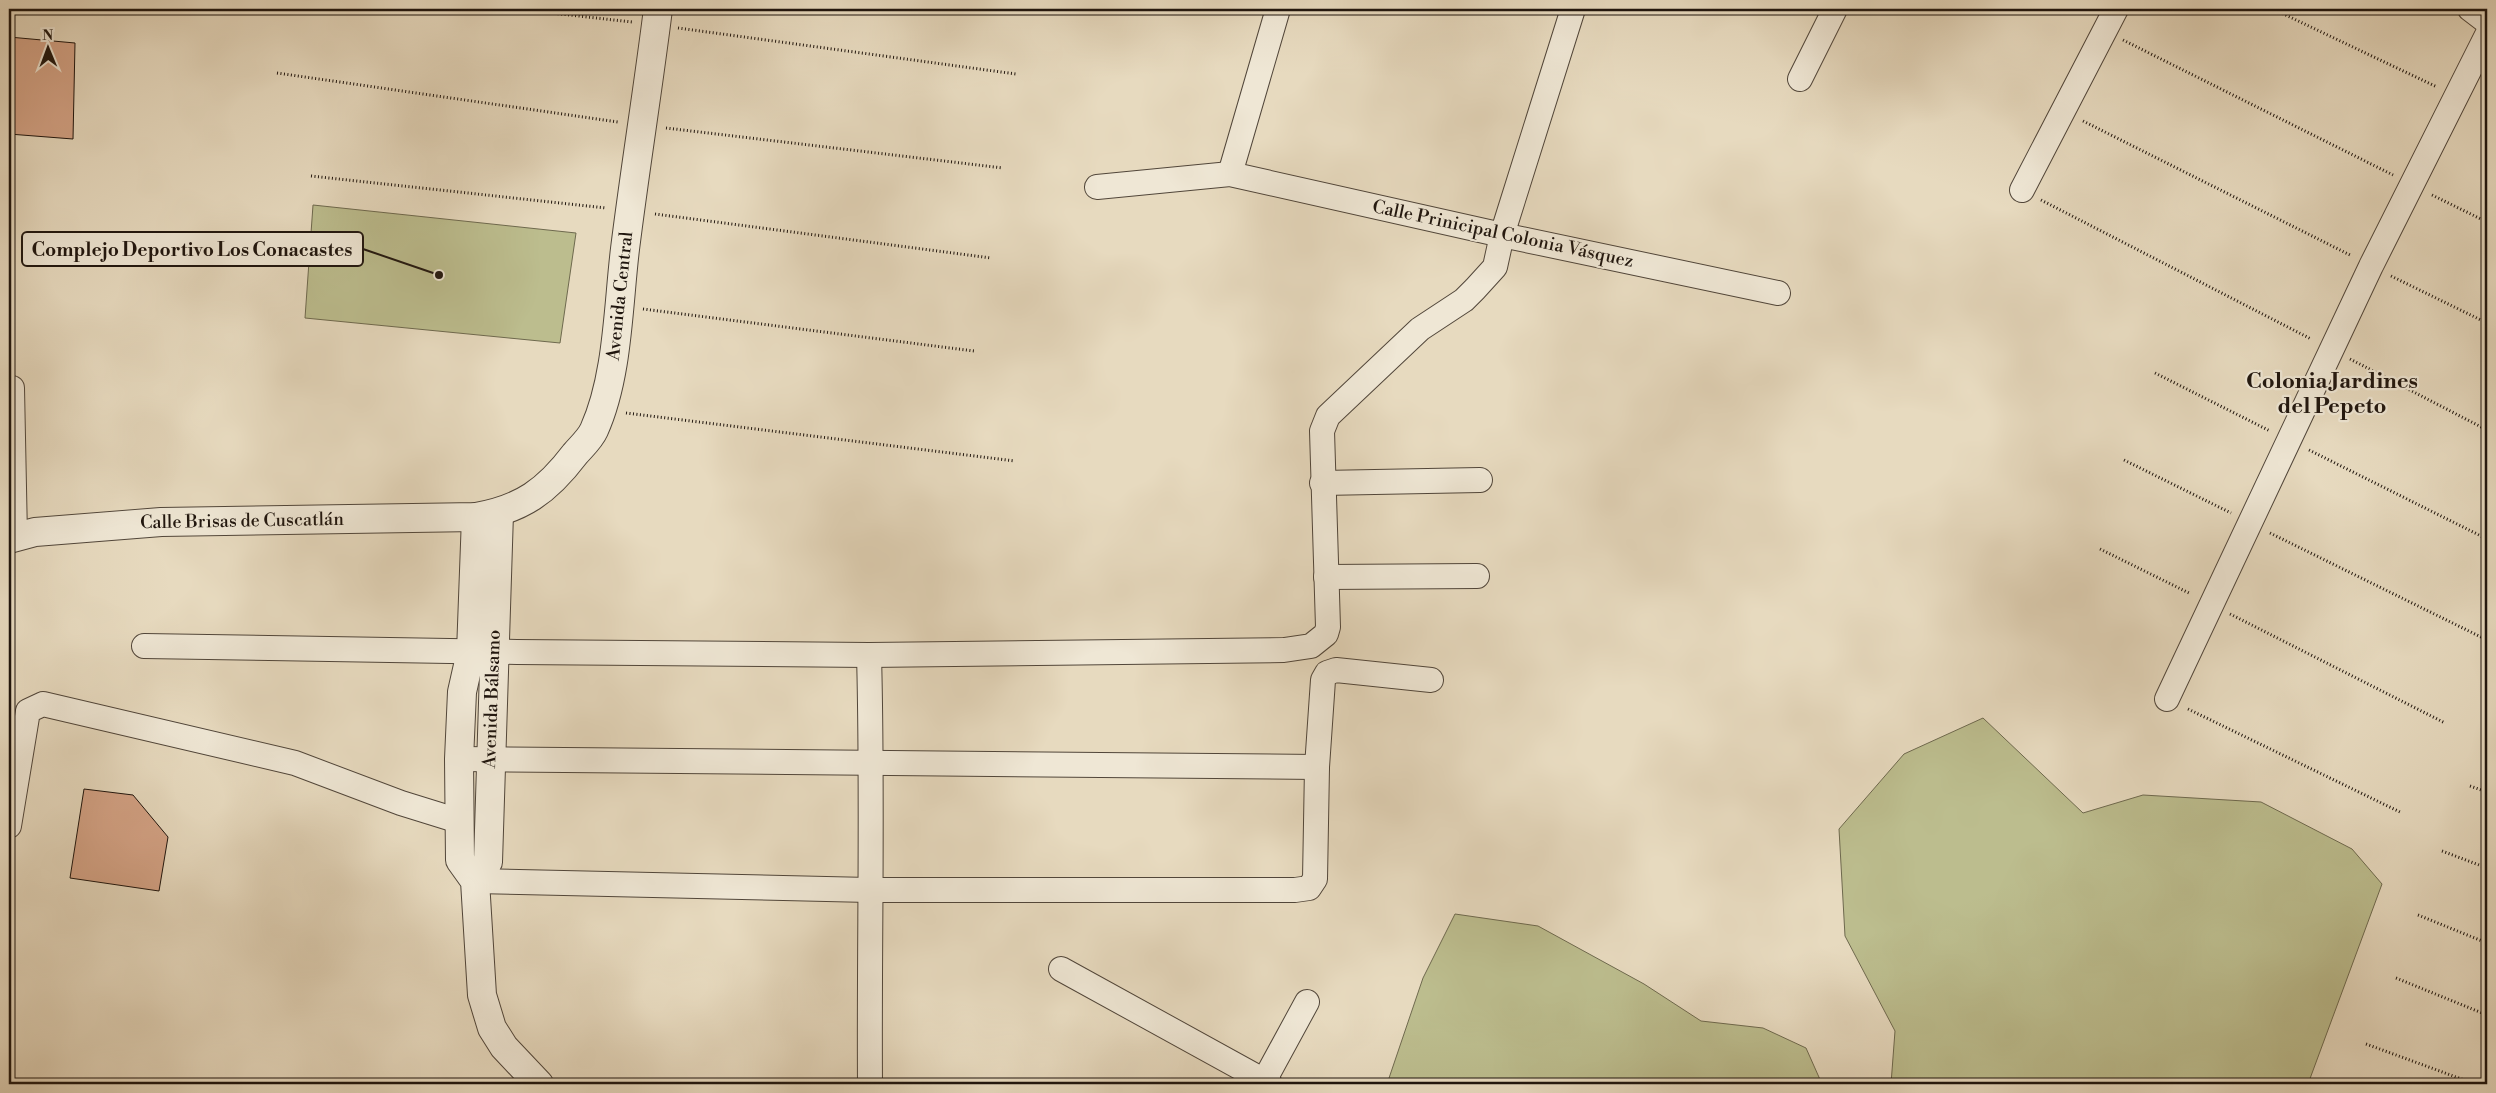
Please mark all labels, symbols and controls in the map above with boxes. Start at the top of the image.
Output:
north arrow [22,22,72,72]
text: N [42,27,53,45]
street label: Calle Prinicipal Colonia Vásquez [1370,195,1636,273]
street label: Avenida Central [602,230,638,363]
callout: Complejo Deportivo Los Conacastes [22,232,363,266]
text: Complejo Deportivo Los Conacastes [32,238,352,262]
district label: Colonia Jardines del Pepeto [2246,368,2418,420]
street label: Calle Brisas de Cuscatlán [140,508,344,534]
street label: Avenida Bálsamo [478,629,506,770]

